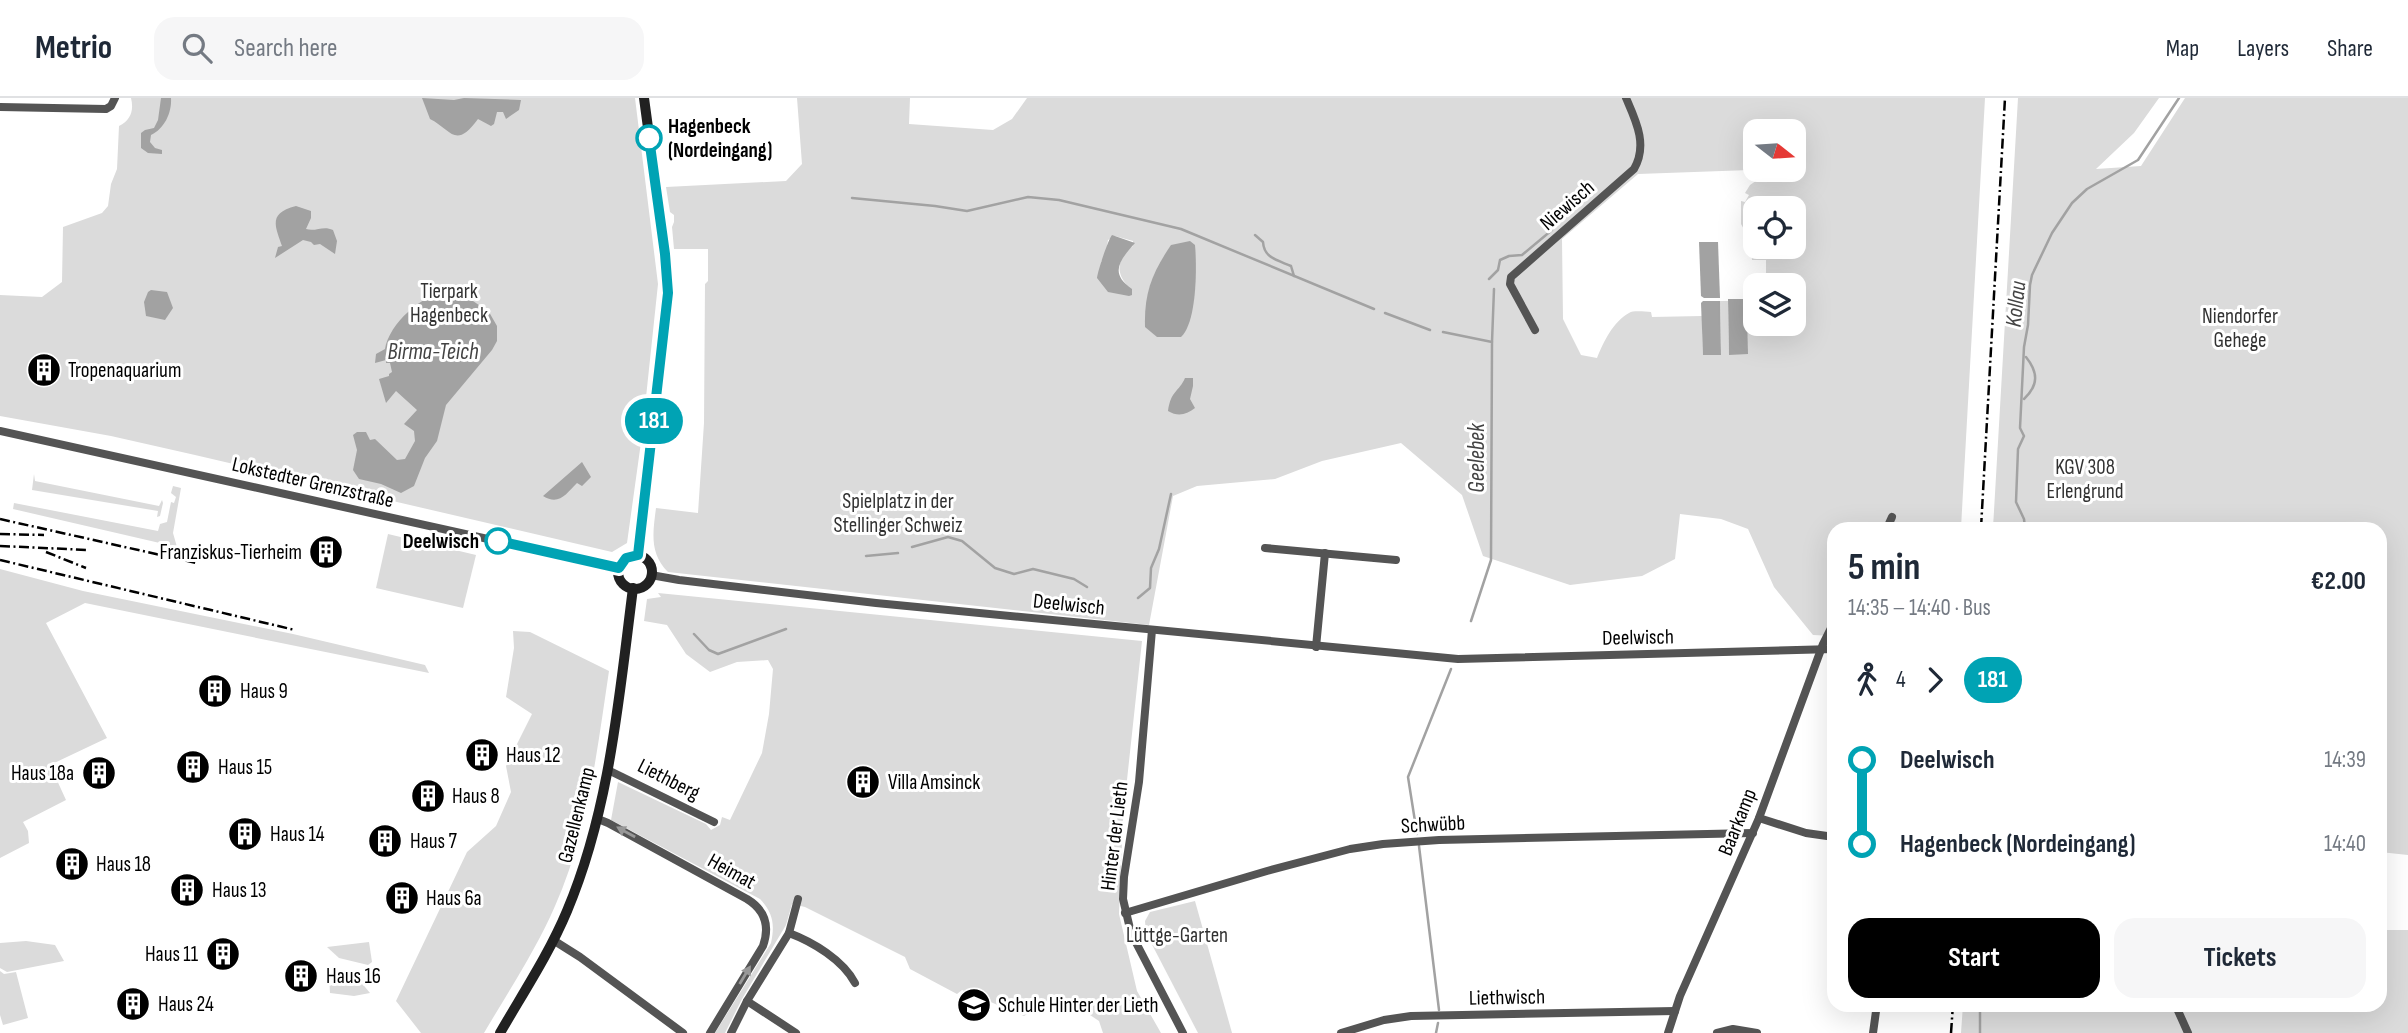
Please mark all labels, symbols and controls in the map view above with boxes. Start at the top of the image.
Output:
search box [154,17,644,80]
text: Metrio [35,28,112,68]
icon: search [178,29,216,67]
text: Search here [234,33,337,64]
text: Map [2166,34,2199,63]
text: Layers [2237,34,2289,63]
text: Share [2327,34,2373,63]
place label: Hagenbeck (Nordeingang) [668,114,772,163]
north arrow [1743,119,1806,182]
map controls [1743,119,1806,336]
marker: Hagenbeck (Nordeingang) [636,125,662,151]
street label: Niewisch [1535,175,1600,236]
button: locate [1743,196,1806,259]
button: layers [1743,273,1806,336]
park label: Tierpark Hagenbeck [410,279,488,328]
water label: Kollau [2000,279,2032,329]
park label: Niendorfer Gehege [2202,304,2278,353]
water label: Birma-Teich [387,338,479,366]
building icon: Tropenaquarium [25,351,63,389]
place label: Tropenaquarium [68,358,181,383]
line badge: 181 [614,398,694,444]
text: 181 [639,406,669,435]
water label: Geelebek [1463,422,1491,493]
street label: Lokstedter Grenzstraße [230,452,396,513]
park label: KGV 308 Erlengrund [2047,455,2123,504]
park label: Spielplatz in der Stellinger Schweiz [834,489,963,538]
marker: Deelwisch [485,528,511,554]
place label: Deelwisch [403,529,479,554]
building icon: Franziskus-Tierheim [307,533,345,571]
place label: Franziskus-Tierheim [160,540,302,565]
text: 5 min [1848,545,1920,590]
text: €2.00 [2311,566,2366,597]
street label: Deelwisch [1032,588,1106,621]
text: 14:35 – 14:40 · Bus [1848,594,1991,622]
street label: Deelwisch [1602,624,1674,651]
icon: walk [1848,661,1886,699]
icon: forward [1916,661,1954,699]
text: 181 [1978,665,2008,694]
text: 4 [1896,666,1906,694]
building icon: Haus 9 [196,672,234,710]
place label: Haus 9 [240,679,288,704]
building icon: Haus 12 [463,736,501,774]
place label: Haus 12 [506,743,561,768]
text: Deelwisch [1900,745,1994,776]
text: 14:39 [2324,746,2366,774]
building icon: Haus 15 [174,748,212,786]
street label: Liethberg [633,753,704,806]
building icon: Haus 18a [80,754,118,792]
place label: Haus 15 [218,755,272,780]
place label: Haus 18a [11,761,74,786]
building icon: Villa Amsinck [844,763,882,801]
street label: Gazellenkamp [553,765,600,866]
place label: Villa Amsinck [888,770,980,795]
building icon: Haus 8 [409,777,447,815]
street label: Hinter der Lieth [1095,780,1134,892]
place label: Haus 8 [452,784,500,809]
street label: Baarkamp [1713,785,1762,859]
street label: Schwübb [1400,810,1466,839]
building icon: Haus 14 [226,815,264,853]
place label: Haus 14 [270,822,325,847]
building icon: Haus 7 [366,822,404,860]
one-way arrow [615,827,635,839]
place label: Haus 7 [410,829,457,854]
text: Hagenbeck (Nordeingang) [1900,829,2136,860]
text: 14:40 [2324,830,2366,858]
building icon: Haus 18 [53,845,91,883]
street label: Heimat [703,848,760,895]
place label: Haus 18 [96,852,151,877]
building icon: Haus 13 [168,871,206,909]
place label: Haus 13 [212,878,267,903]
building icon: Haus 6a [383,879,421,917]
place label: Haus 6a [426,886,482,911]
button: Start [1848,918,2100,998]
button: Tickets [2114,918,2366,998]
park label: Lüttge-Garten [1126,923,1228,948]
building icon: Haus 11 [204,935,242,973]
place label: Haus 11 [145,942,199,967]
building icon: Haus 16 [282,957,320,995]
place label: Haus 16 [326,964,381,989]
one-way arrow [739,965,752,984]
street label: Liethwisch [1469,984,1545,1011]
building icon: Haus 24 [114,985,152,1023]
school or university icon: Schule Hinter der Lieth [955,986,993,1024]
place label: Haus 24 [158,992,214,1017]
place label: Schule Hinter der Lieth [998,993,1159,1018]

